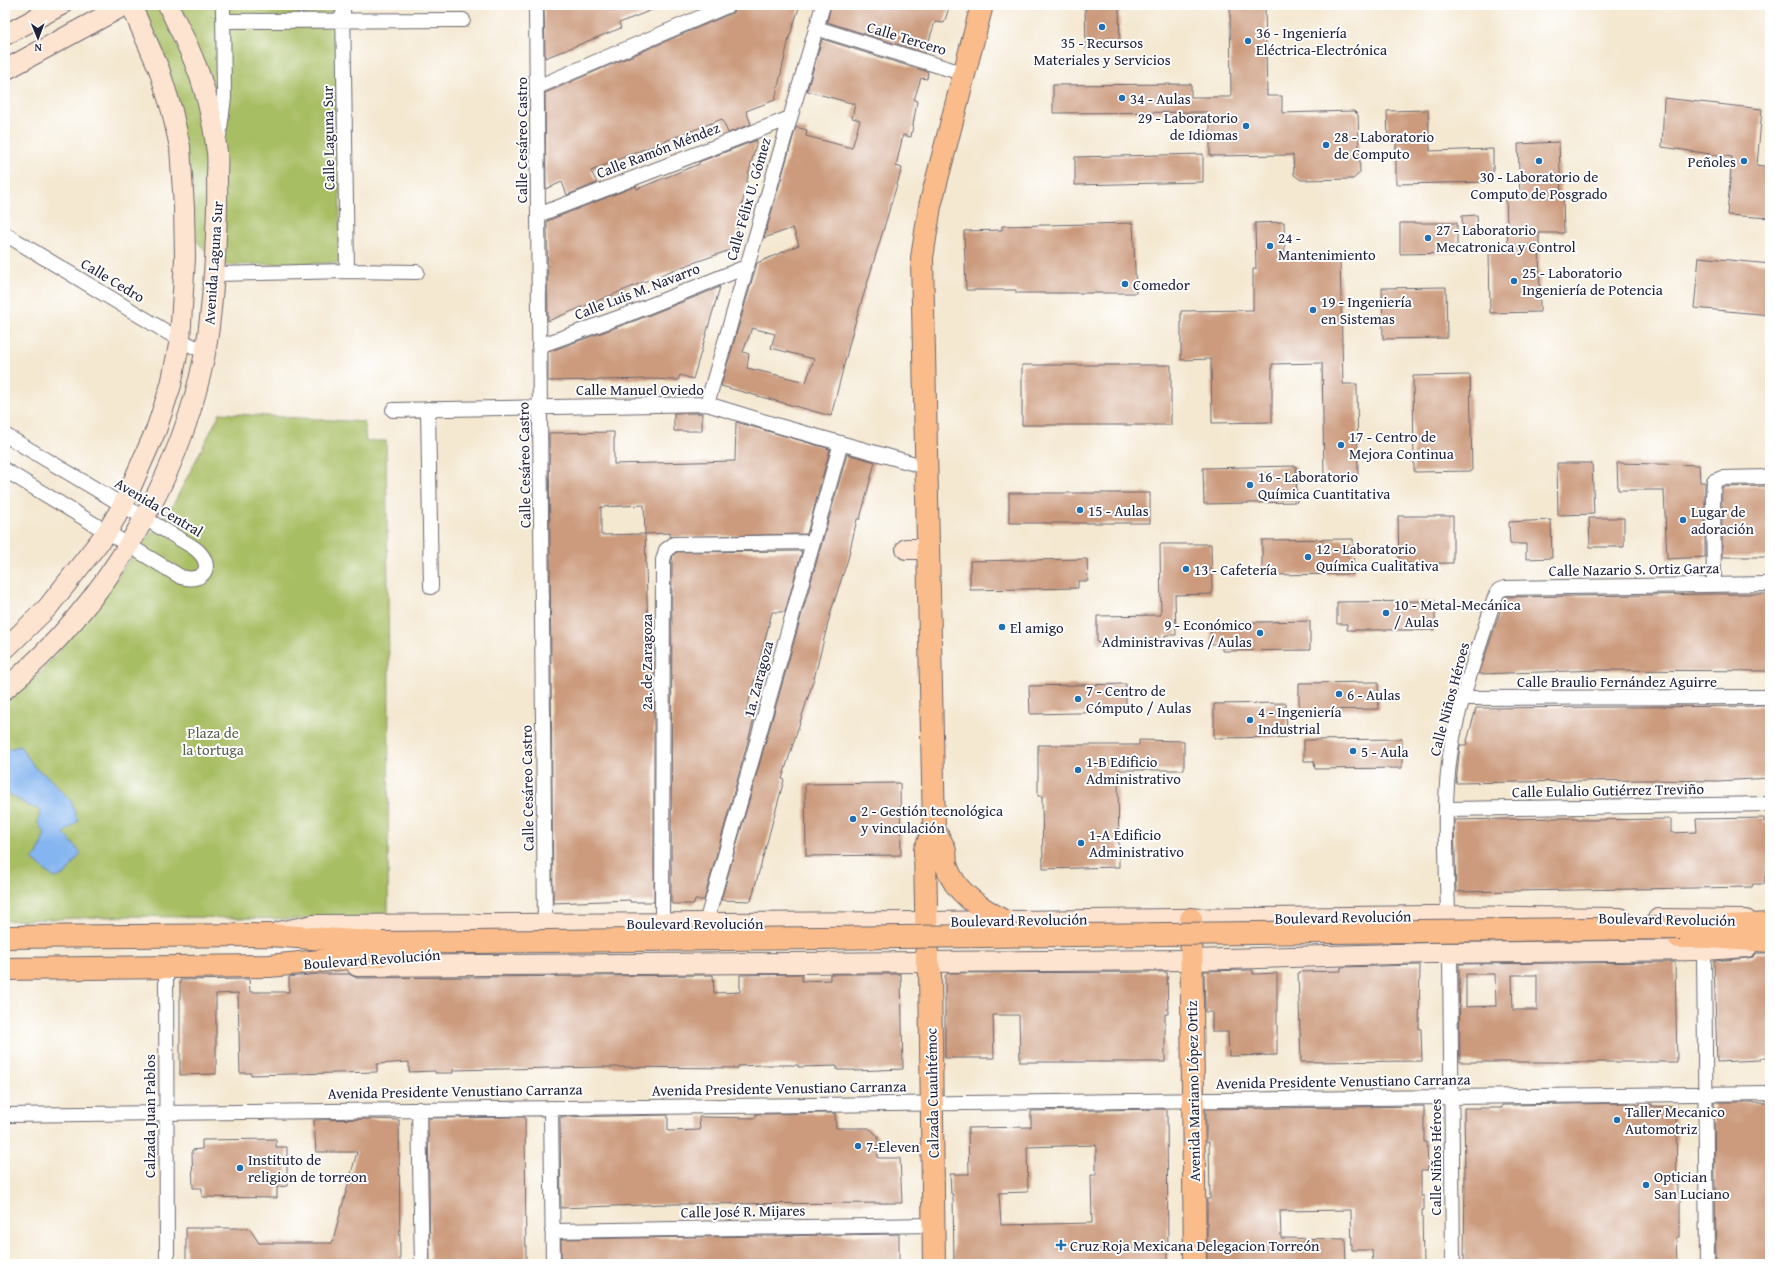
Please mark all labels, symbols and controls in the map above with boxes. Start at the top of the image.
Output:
street label: Calle Tercero [865,16,950,60]
north arrow [18,18,58,58]
marker: 35 - Recursos Materiales y Servicios [1097,22,1107,32]
place label: 36 - Ingeniería Eléctrica-Electrónica [1256,22,1387,60]
place label: 35 - Recursos Materiales y Servicios [1033,32,1171,70]
marker: 36 - Ingeniería Eléctrica-Electrónica [1243,36,1253,46]
text: N [34,40,42,56]
street label: Calle Cesáreo Castro [511,77,532,203]
street label: Calle Laguna Sur [317,86,339,190]
place label: 34 - Aulas [1130,88,1191,109]
marker: 34 - Aulas [1117,93,1127,103]
place label: 29 - Laboratorio de Idiomas [1138,107,1238,145]
street label: Calle Ramón Méndez [593,117,723,183]
marker: 29 - Laboratorio de Idiomas [1241,121,1251,131]
place label: 28 - Laboratorio de Computo [1334,126,1434,164]
street label: Calle Félix U. Gómez [720,135,776,263]
marker: 28 - Laboratorio de Computo [1321,140,1331,150]
place label: Peñoles [1688,151,1736,172]
marker: 30 - Laboratorio de Computo de Posgrado [1534,156,1544,166]
marker: Peñoles [1739,156,1749,166]
place label: 30 - Laboratorio de Computo de Posgrado [1471,166,1608,204]
street label: Avenida Laguna Sur [198,200,228,326]
place label: 27 - Laboratorio Mecatronica y Control [1436,219,1576,257]
place label: 24 - Mantenimiento [1278,227,1376,265]
marker: 27 - Laboratorio Mecatronica y Control [1423,233,1433,243]
marker: 24 - Mantenimiento [1265,241,1275,251]
street label: Calle Cedro [77,253,149,307]
street label: Calle Luis M. Navarro [571,257,703,325]
place label: 25 - Laboratorio Ingeniería de Potencia [1522,262,1663,300]
place label: Comedor [1133,274,1190,295]
marker: 25 - Laboratorio Ingeniería de Potencia [1509,276,1519,286]
marker: Comedor [1120,279,1130,289]
place label: 19 - Ingeniería en Sistemas [1321,291,1412,329]
marker: 19 - Ingeniería en Sistemas [1308,305,1318,315]
street label: Calle Manuel Oviedo [576,379,704,400]
street label: Calle Cesáreo Castro [512,401,536,528]
place label: 17 - Centro de Mejora Continua [1349,426,1454,464]
marker: 17 - Centro de Mejora Continua [1336,440,1346,450]
place label: 16 - Laboratorio Química Cuantitativa [1258,466,1390,504]
street label: Avenida Central [111,472,207,542]
marker: 16 - Laboratorio Química Cuantitativa [1245,480,1255,490]
place label: 15 - Aulas [1088,500,1149,521]
place label: Lugar de adoración [1691,501,1754,539]
marker: 15 - Aulas [1075,505,1085,515]
marker: Lugar de adoración [1678,515,1688,525]
place label: 12 - Laboratorio Química Cualitativa [1316,538,1439,576]
marker: 12 - Laboratorio Química Cualitativa [1303,552,1313,562]
street label: Calle Nazario S. Ortiz Garza [1549,557,1719,581]
place label: 13 - Cafetería [1194,559,1277,580]
marker: 13 - Cafetería [1181,564,1191,574]
place label: 10 - Metal-Mecánica / Aulas [1394,594,1521,632]
marker: 10 - Metal-Mecánica / Aulas [1381,608,1391,618]
street label: 2a. de Zaragoza [636,614,657,710]
place label: 9 - Económico Administravivas / Aulas [1102,614,1252,652]
place label: El amigo [1010,617,1064,638]
marker: El amigo [997,622,1007,632]
marker: 9 - Económico Administravivas / Aulas [1255,628,1265,638]
street label: 1a. Zaragoza [738,639,778,719]
street label: Calle Niños Héroes [1424,640,1474,758]
street label: Calle Braulio Fernández Aguirre [1517,671,1717,692]
place label: 7 - Centro de Cómputo / Aulas [1086,680,1191,718]
place label: 6 - Aulas [1347,684,1400,705]
marker: 6 - Aulas [1334,689,1344,699]
marker: 7 - Centro de Cómputo / Aulas [1073,694,1083,704]
place label: 4 - Ingeniería Industrial [1258,701,1342,739]
marker: 4 - Ingeniería Industrial [1245,715,1255,725]
park label: Plaza de la tortuga [182,722,244,760]
street label: Calle Cesáreo Castro [515,724,539,851]
place label: 5 - Aula [1361,741,1409,762]
marker: 5 - Aula [1348,746,1358,756]
place label: 1-B Edificio Administrativo [1086,751,1181,789]
marker: 1-B Edificio Administrativo [1073,765,1083,775]
street label: Calle Eulalio Gutiérrez Treviño [1512,778,1705,802]
place label: 2 - Gestión tecnológica y vinculación [860,800,1003,838]
marker: 2 - Gestión tecnológica y vinculación [848,814,858,824]
place label: 1-A Edificio Administrativo [1089,824,1184,862]
marker: 1-A Edificio Administrativo [1076,838,1086,848]
street label: Boulevard Revolución [1274,905,1412,929]
street label: Boulevard Revolución [1598,907,1736,931]
street label: Boulevard Revolución [950,908,1088,932]
street label: Boulevard Revolución [627,913,764,934]
street label: Boulevard Revolución [303,944,442,974]
street label: Avenida Mariano López Ortiz [1181,1000,1205,1182]
street label: Calzada Cuauhtémoc [920,1027,944,1158]
street label: Calzada Juan Pablos [139,1054,160,1178]
street label: Avenida Presidente Venustiano Carranza [1215,1068,1471,1094]
street label: Avenida Presidente Venustiano Carranza [651,1075,907,1101]
street label: Avenida Presidente Venustiano Carranza [327,1078,583,1104]
street label: Calle Niños Héroes [1425,1098,1446,1215]
place label: Taller Mecanico Automotriz [1625,1101,1725,1139]
marker: Taller Mecanico Automotriz [1612,1115,1622,1125]
place label: 7-Eleven [866,1136,920,1157]
marker: 7-Eleven [853,1141,863,1151]
place label: Instituto de religion de torreon [248,1149,368,1187]
marker: Instituto de religion de torreon [235,1163,245,1173]
place label: Optician San Luciano [1654,1166,1730,1204]
marker: Optician San Luciano [1641,1180,1651,1190]
street label: Calle José R. Mijares [680,1199,806,1223]
place label: Cruz Roja Mexicana Delegacion Torreón [1070,1235,1320,1256]
marker: Cruz Roja Mexicana Delegacion Torreón [1055,1239,1067,1251]

